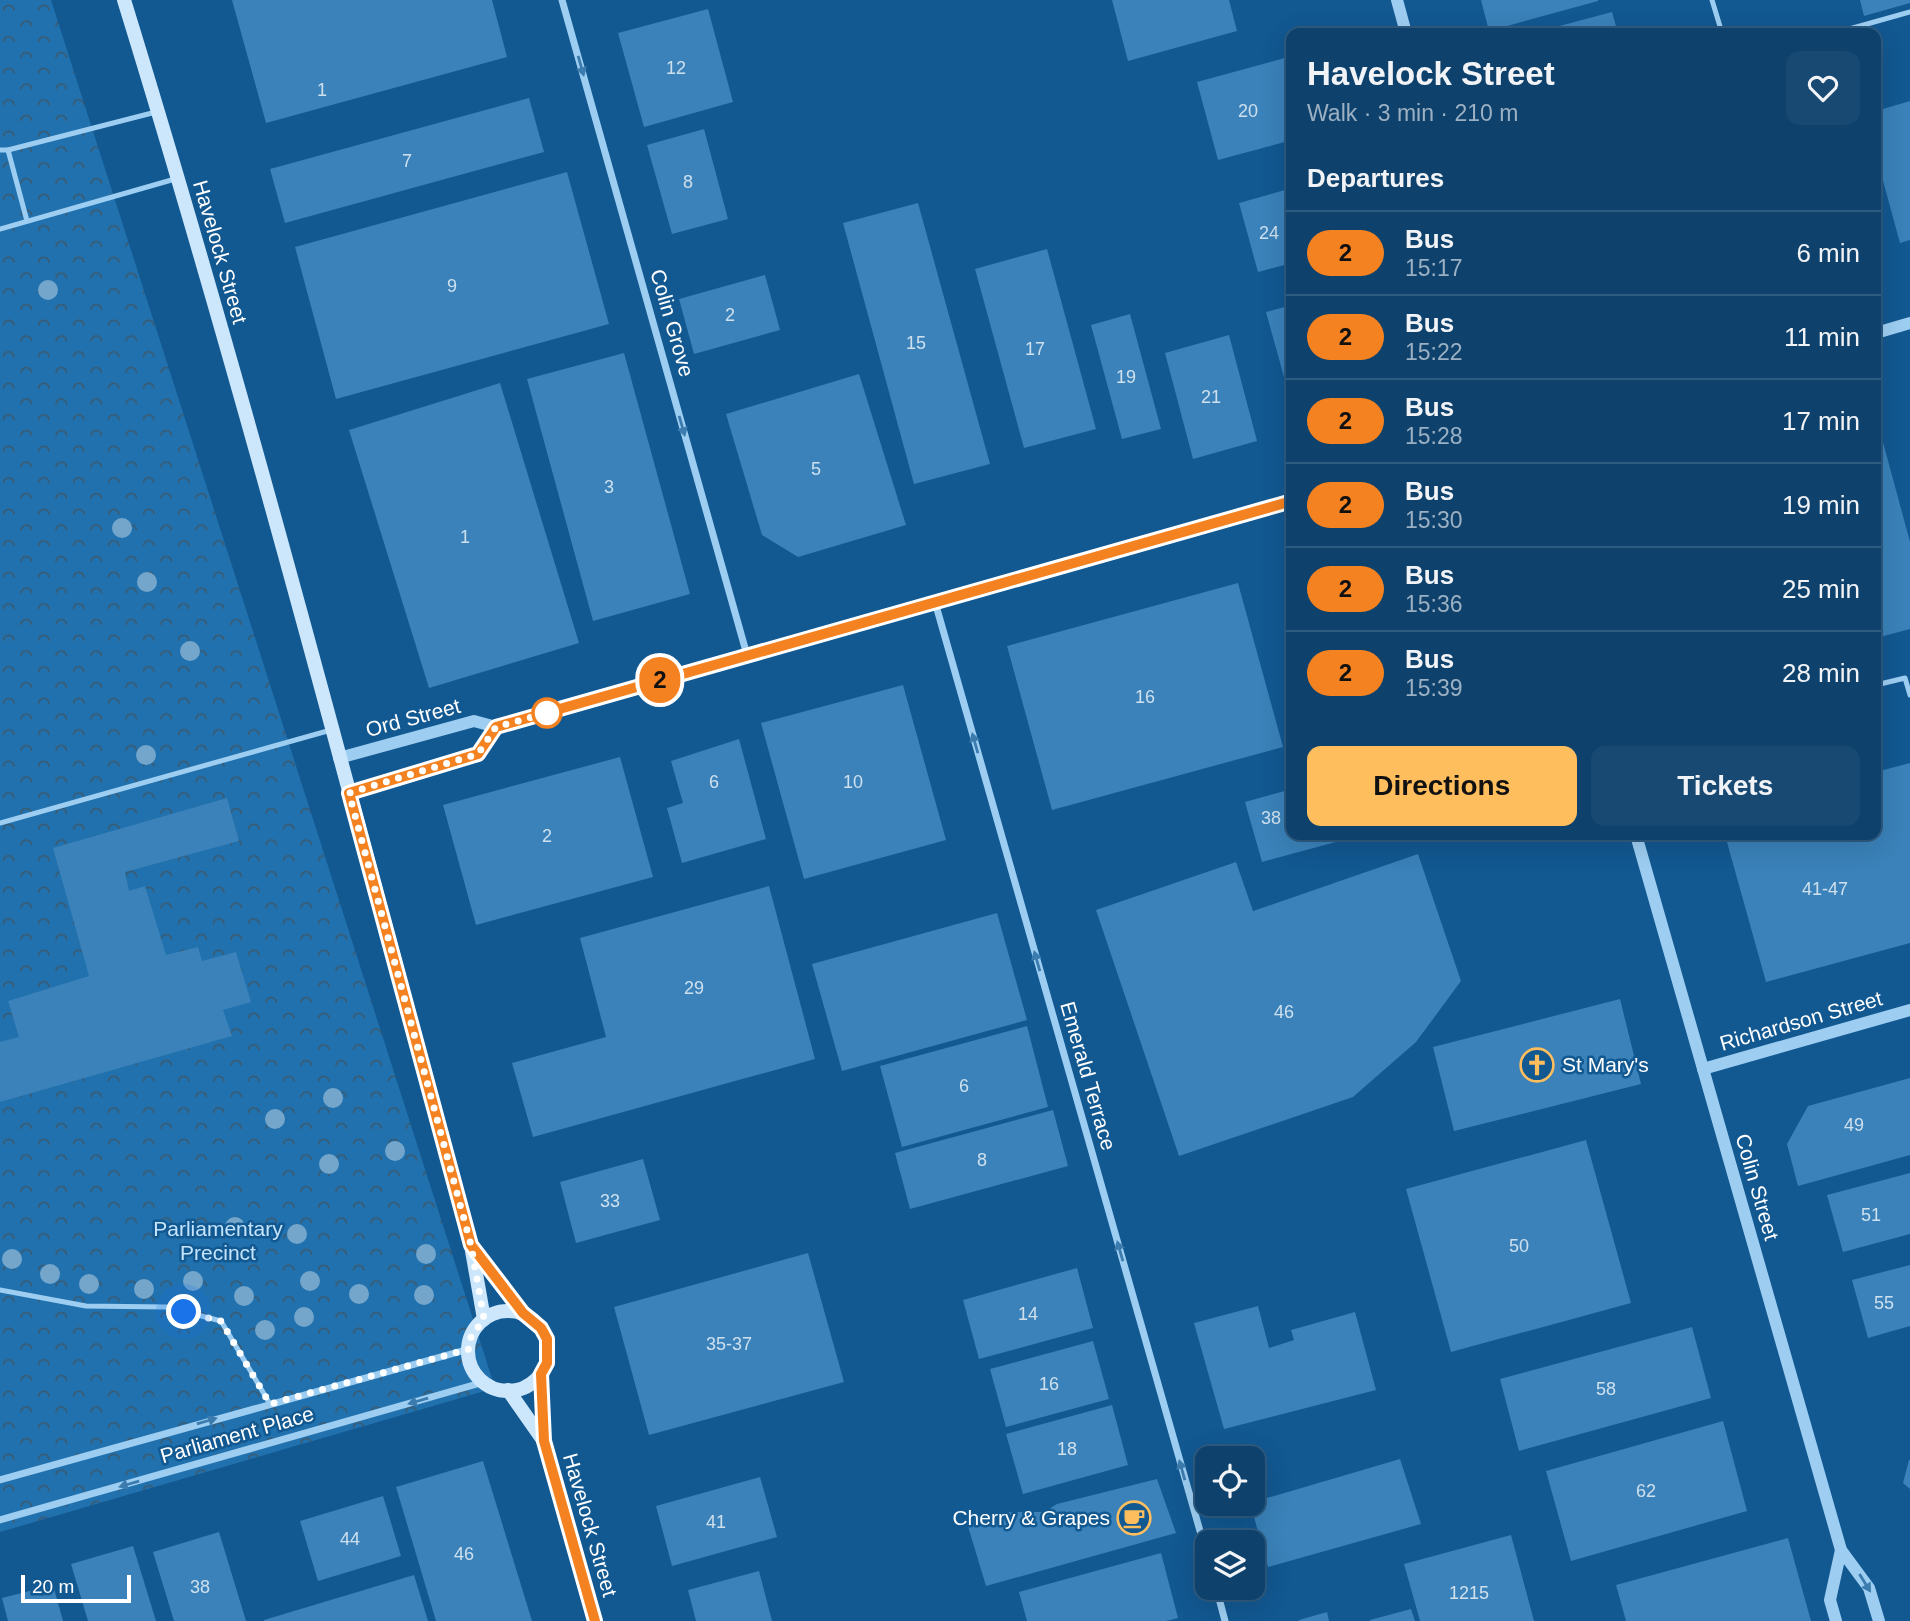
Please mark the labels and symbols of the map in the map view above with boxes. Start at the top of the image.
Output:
one-way arrow [576,55,586,76]
house number: 12 [666,58,686,78]
house number: 1 [317,80,327,100]
house number: 20 [1238,101,1258,121]
house number: 7 [402,151,412,171]
house number: 8 [683,172,693,192]
street label: Havelock Street [189,177,252,326]
house number: 24 [1259,223,1279,243]
street label: Colin Grove [646,266,699,379]
house number: 9 [447,276,457,296]
house number: 2 [725,305,735,325]
house number: 15 [906,333,926,353]
house number: 17 [1025,339,1045,359]
house number: 19 [1116,367,1136,387]
house number: 21 [1201,387,1221,407]
one-way arrow [678,416,688,437]
house number: 5 [811,459,821,479]
house number: 3 [604,477,614,497]
house number: 1 [460,527,470,547]
line badge: 2 [637,657,683,703]
house number: 16 [1135,687,1155,707]
street label: Ord Street [363,694,463,741]
unlabelled marker [532,698,562,728]
one-way arrow [969,732,979,753]
house number: 6 [709,772,719,792]
house number: 10 [843,772,863,792]
house number: 38 [1261,808,1281,828]
house number: 2 [542,826,552,846]
house number: 41-47 [1802,879,1848,899]
one-way arrow [1031,950,1042,972]
house number: 29 [684,978,704,998]
street label: Richardson Street [1717,986,1885,1055]
street label: Emerald Terrace [1056,999,1121,1153]
house number: 46 [1274,1002,1294,1022]
church icon: St Mary's [1518,1046,1556,1084]
place label: St Mary's [1562,1053,1649,1076]
house number: 6 [959,1076,969,1096]
house number: 49 [1844,1115,1864,1135]
street label: Colin Street [1731,1131,1784,1243]
house number: 8 [977,1150,987,1170]
house number: 33 [600,1191,620,1211]
house number: 51 [1861,1205,1881,1225]
park label: Parliamentary Precinct [153,1217,283,1264]
house number: 50 [1509,1236,1529,1256]
one-way arrow [1114,1240,1124,1261]
house number: 55 [1874,1293,1894,1313]
your location [166,1294,201,1329]
house number: 14 [1018,1304,1038,1324]
house number: 35-37 [706,1334,752,1354]
house number: 16 [1039,1374,1059,1394]
house number: 58 [1596,1379,1616,1399]
one-way arrow [407,1396,429,1407]
street label: Parliament Place [157,1402,316,1467]
one-way arrow [197,1416,218,1426]
house number: 18 [1057,1439,1077,1459]
street label: Havelock Street [559,1450,622,1599]
one-way arrow [1176,1458,1187,1480]
one-way arrow [118,1479,139,1489]
house number: 62 [1636,1481,1656,1501]
cafe icon: Cherry & Grapes [1115,1499,1153,1537]
place label: Cherry & Grapes [952,1506,1110,1529]
house number: 41 [706,1512,726,1532]
house number: 44 [340,1529,360,1549]
house number: 46 [454,1544,474,1564]
scale bar [21,1572,131,1604]
one-way arrow [1858,1574,1871,1593]
house number: 38 [190,1577,210,1597]
house number: 1215 [1449,1583,1489,1603]

